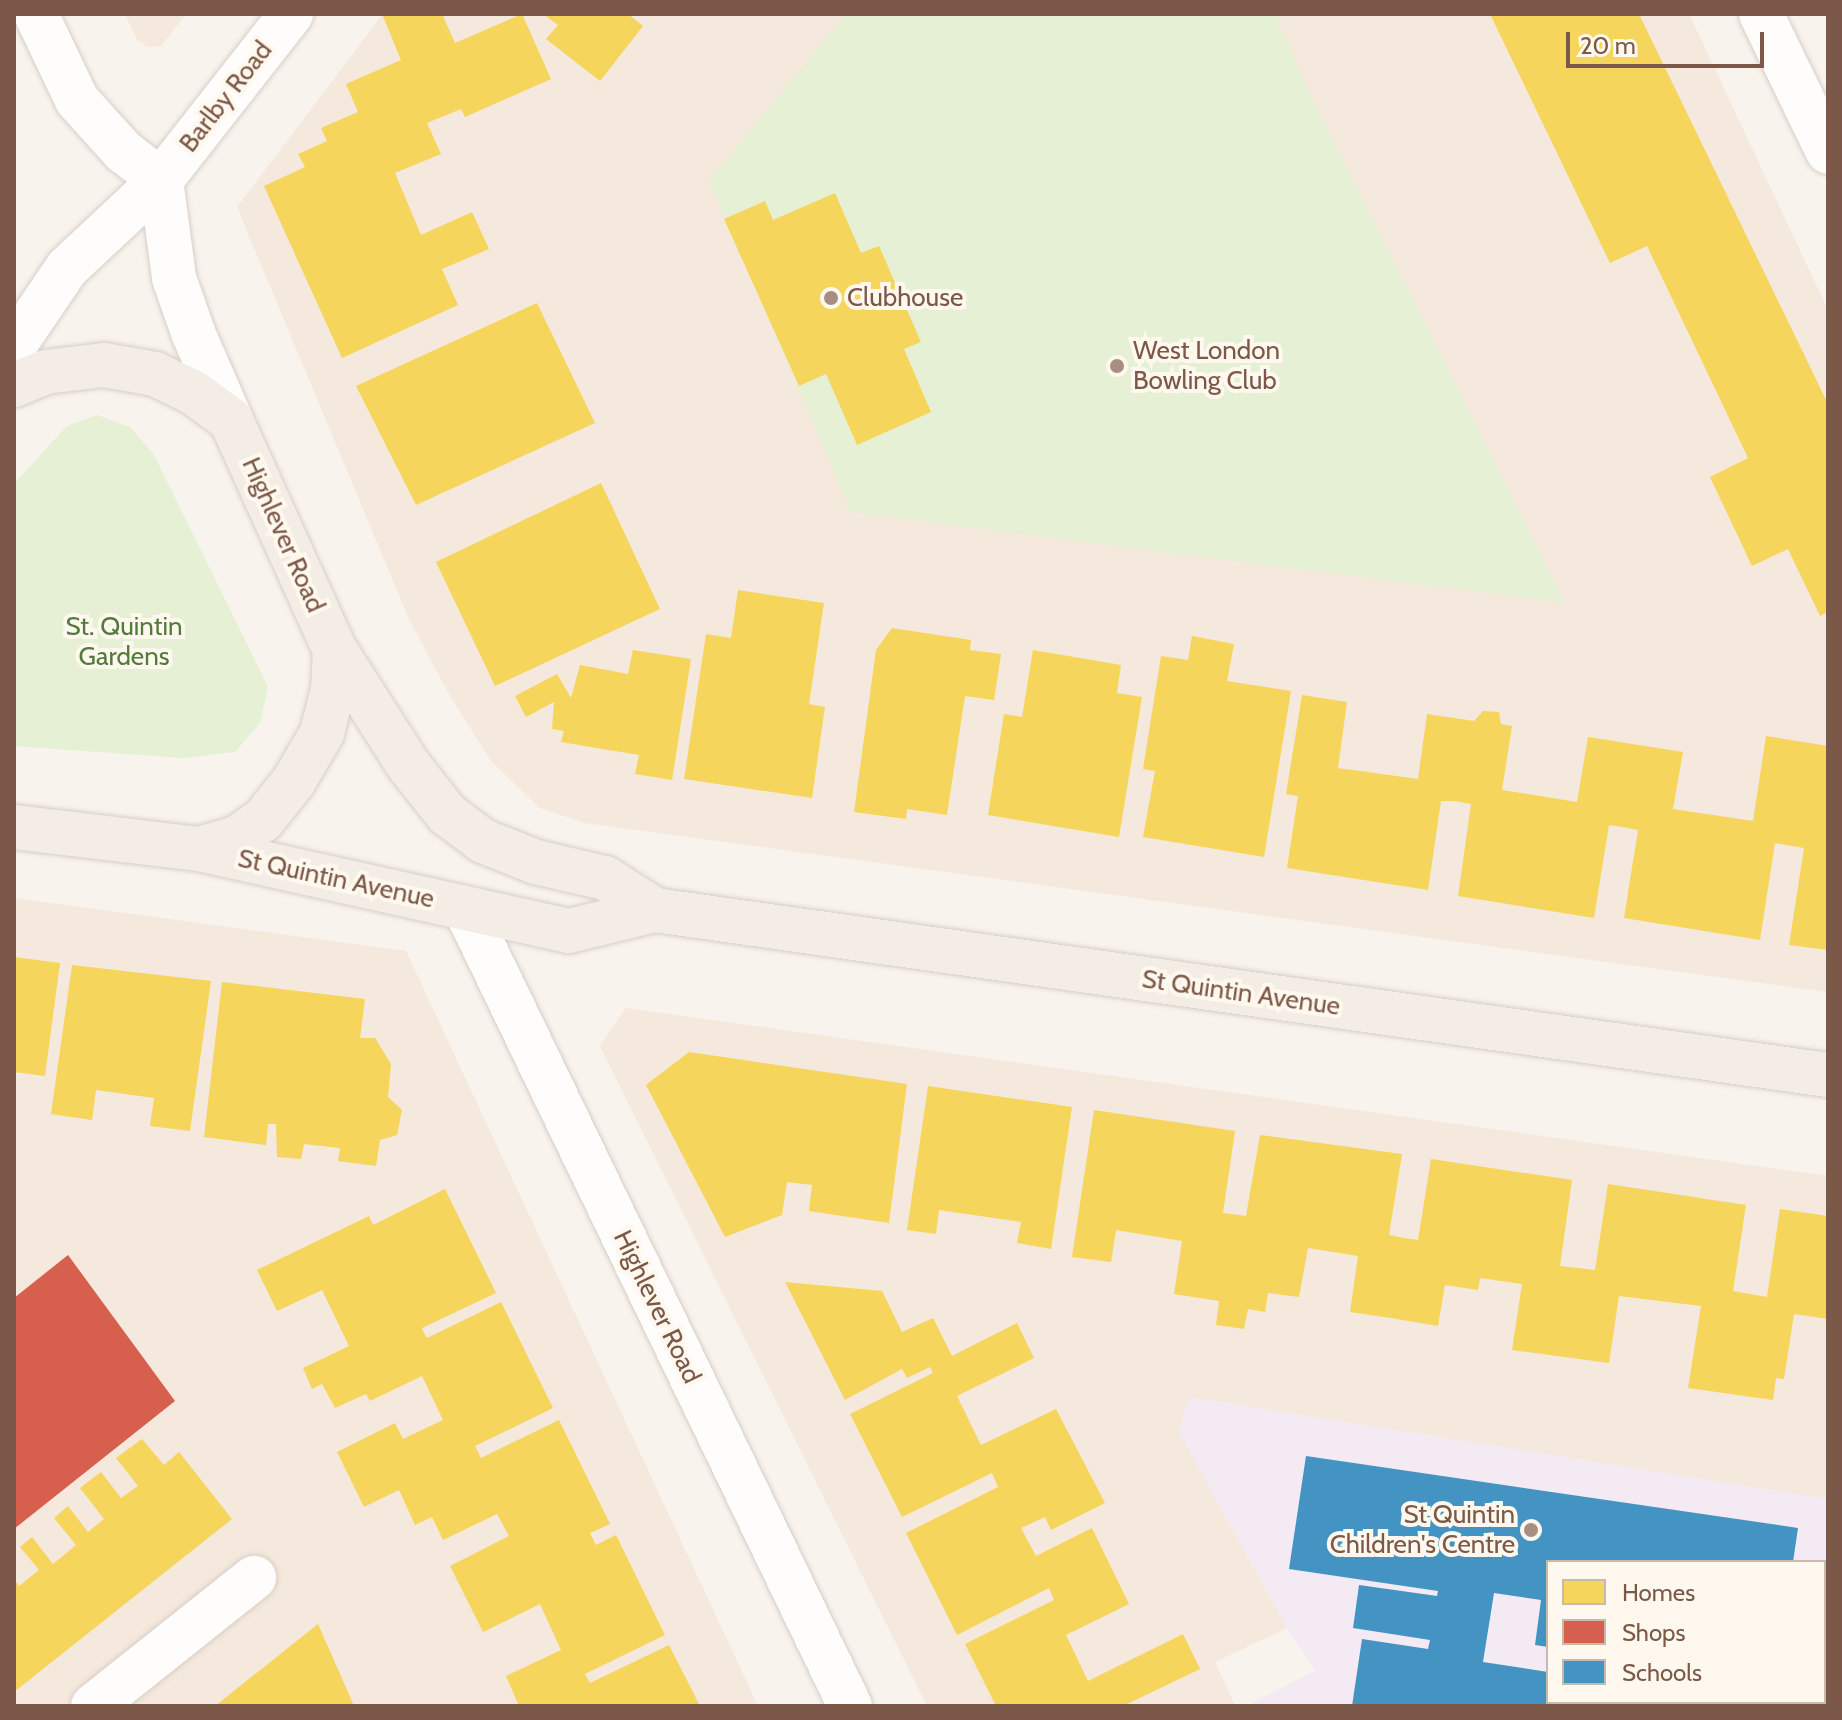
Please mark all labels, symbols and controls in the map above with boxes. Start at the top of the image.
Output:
scale bar [1570,16,1768,66]
text: 20 m [1580,31,1636,60]
street label: Barlby Road [173,35,279,159]
place label: Clubhouse [847,282,963,314]
marker: Clubhouse [822,289,840,307]
place label: West London Bowling Club [1133,335,1280,396]
marker: West London Bowling Club [1108,357,1126,375]
street label: Highlever Road [235,453,331,617]
park label: St. Quintin Gardens [66,611,182,672]
street label: St Quintin Avenue [235,843,437,915]
street label: St Quintin Avenue [1140,964,1342,1022]
street label: Highlever Road [607,1225,707,1389]
place label: St Quintin Children's Centre [1330,1499,1515,1560]
marker: St Quintin Children's Centre [1522,1521,1540,1539]
legend [1546,1560,1826,1704]
text: Homes [1622,1578,1695,1607]
text: Shops [1622,1618,1685,1647]
text: Schools [1622,1658,1702,1687]

